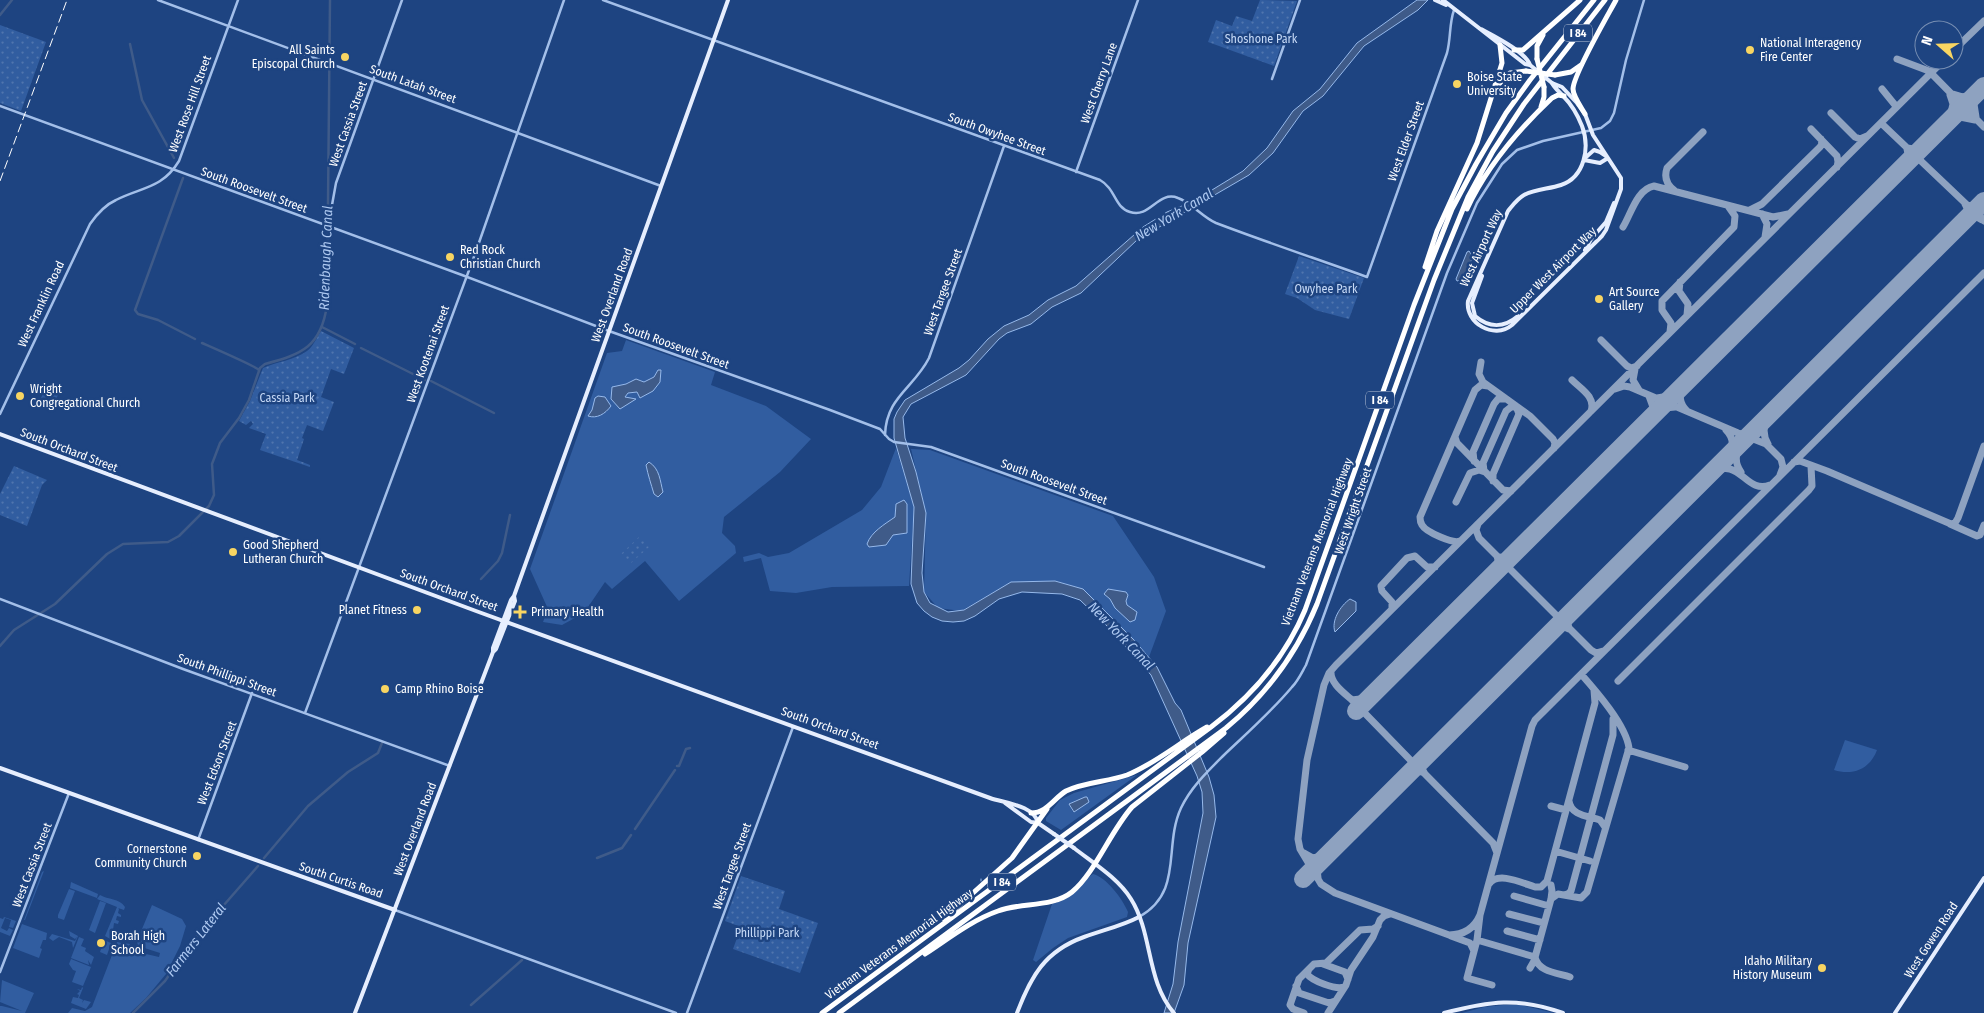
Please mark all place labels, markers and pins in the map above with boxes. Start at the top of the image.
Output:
place label: National Interagency Fire Center [1760,36,1862,64]
place label: All Saints Episcopal Church [252,43,335,71]
marker: National Interagency Fire Center [1744,44,1756,56]
marker: All Saints Episcopal Church [339,51,351,63]
place label: Boise State University [1467,70,1522,98]
marker: Boise State University [1451,78,1463,90]
place label: Red Rock Christian Church [460,243,541,271]
marker: Red Rock Christian Church [444,251,456,263]
place label: Art Source Gallery [1609,285,1660,313]
marker: Art Source Gallery [1593,293,1605,305]
place label: Wright Congregational Church [30,382,140,410]
marker: Wright Congregational Church [14,390,26,402]
place label: Good Shepherd Lutheran Church [243,538,323,566]
marker: Good Shepherd Lutheran Church [227,546,239,558]
place label: Planet Fitness [339,603,407,617]
marker: Planet Fitness [411,604,423,616]
marker: Primary Health [513,605,527,619]
place label: Primary Health [531,605,604,619]
place label: Camp Rhino Boise [395,682,484,696]
marker: Camp Rhino Boise [379,683,391,695]
place label: Cornerstone Community Church [95,842,187,870]
marker: Cornerstone Community Church [191,850,203,862]
place label: Borah High School [111,929,165,957]
marker: Borah High School [95,937,107,949]
place label: Idaho Military History Museum [1733,954,1813,982]
marker: Idaho Military History Museum [1816,962,1828,974]

